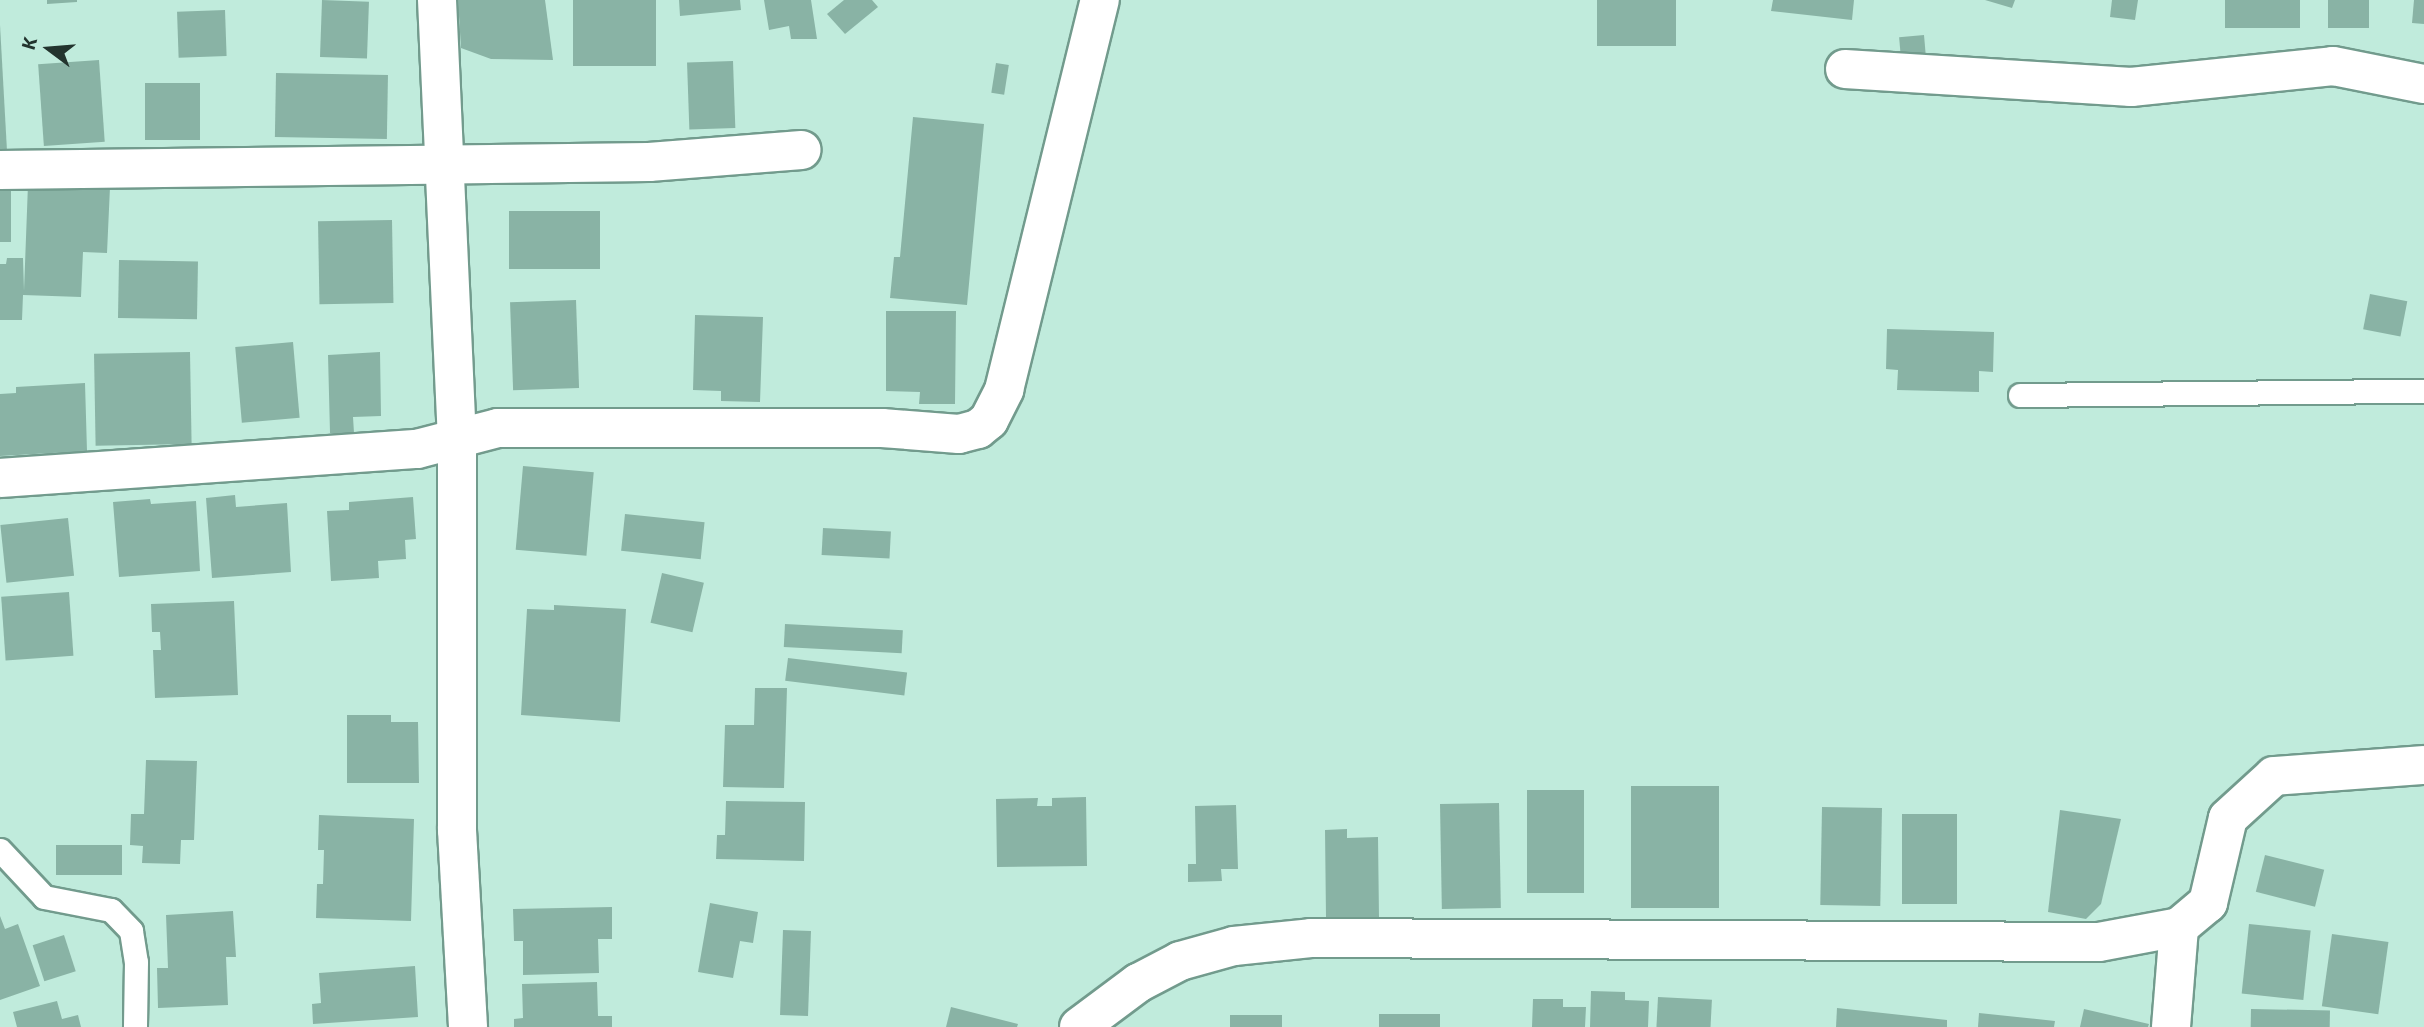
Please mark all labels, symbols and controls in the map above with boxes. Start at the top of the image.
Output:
north arrow [14,14,84,84]
text: K [16,34,41,52]

